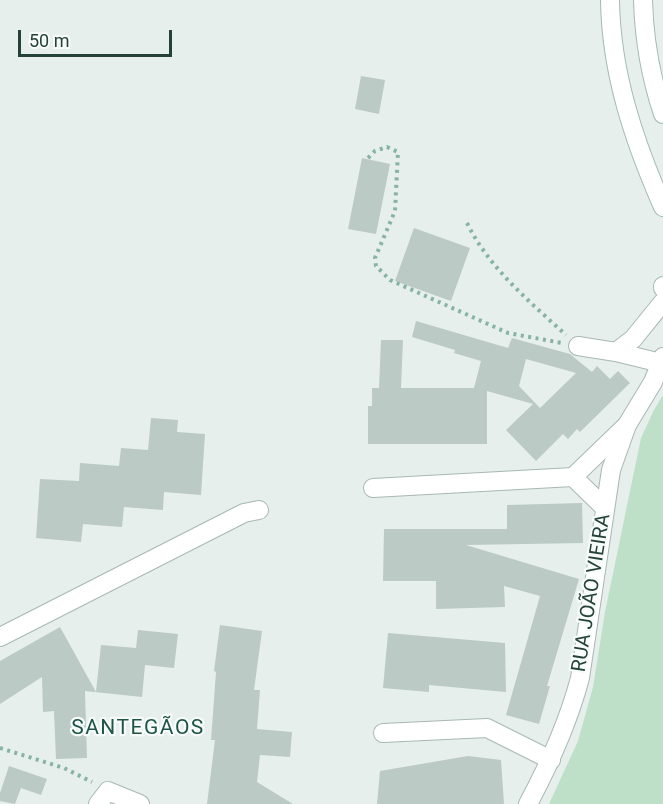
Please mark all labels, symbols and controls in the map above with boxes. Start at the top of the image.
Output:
scale bar [21,18,176,56]
text: 50 m [29,30,69,51]
street label: RUA JOÃO VIEIRA [568,512,616,674]
district label: SANTEGÃOS [71,716,205,742]

